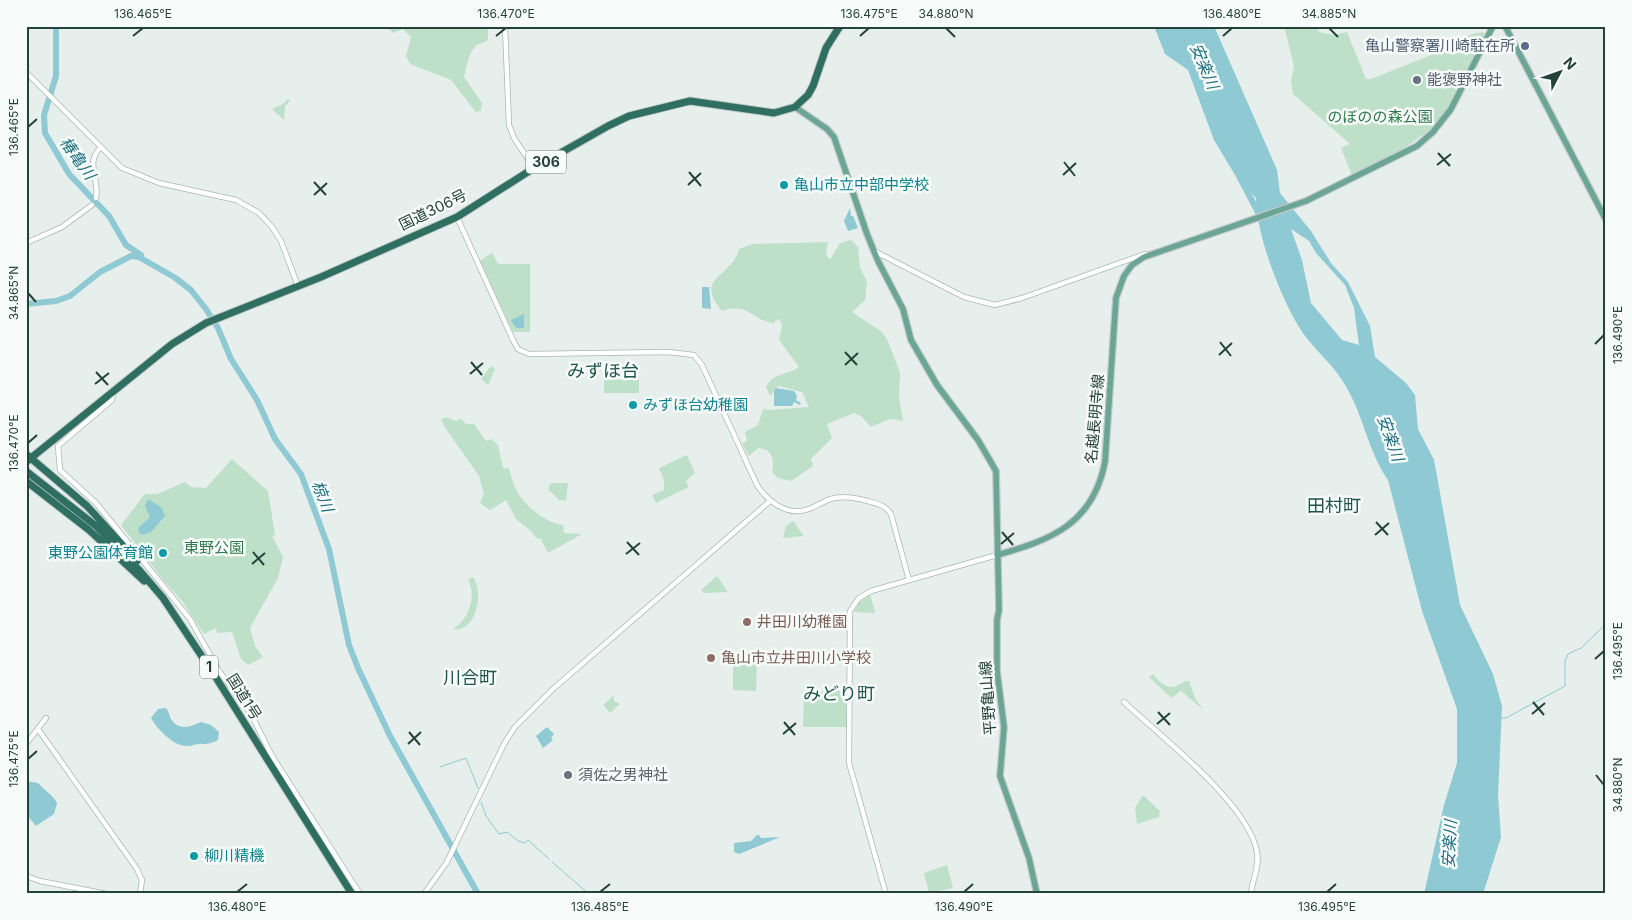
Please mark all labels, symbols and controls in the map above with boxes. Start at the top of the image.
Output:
text: 136.465°E [114,6,172,21]
text: 136.470°E [477,6,535,21]
text: 136.475°E [840,6,898,21]
text: 34.880°N [919,6,973,21]
text: 136.480°E [1203,6,1261,21]
text: 34.885°N [1302,6,1356,21]
place label: 亀山警察署川崎駐在所 [1365,36,1515,55]
water label: 安楽川 [1186,40,1224,94]
marker: 亀山警察署川崎駐在所 [1519,40,1531,52]
north arrow [1534,48,1584,98]
text: N [1560,54,1580,73]
place label: 能褒野神社 [1427,70,1502,89]
marker: 能褒野神社 [1411,74,1423,86]
text: 136.465°E [6,98,21,156]
park label: のぼのの森公園 [1327,107,1433,126]
water label: 椿亀川 [56,133,101,185]
road number: 306 [526,150,566,173]
place label: 亀山市立中部中学校 [794,175,929,194]
marker: 亀山市立中部中学校 [778,179,790,191]
street label: 国道306号 [396,185,470,234]
text: 34.865°N [6,266,21,320]
text: 136.490°E [1610,306,1625,364]
district label: みずほ台 [567,360,639,381]
street label: 名越長明寺線 [1081,373,1108,465]
place label: みずほ台幼稚園 [643,395,748,414]
marker: みずほ台幼稚園 [627,399,639,411]
water label: 安楽川 [1373,412,1409,466]
text: 136.470°E [6,414,21,472]
water label: 椋川 [308,477,339,516]
district label: 田村町 [1307,495,1361,516]
park label: 東野公園 [184,538,244,557]
place label: 東野公園体育館 [48,543,153,562]
marker: 東野公園体育館 [157,547,169,559]
place label: 井田川幼稚園 [757,612,847,631]
marker: 井田川幼稚園 [741,616,753,628]
text: 136.495°E [1610,622,1625,680]
place label: 亀山市立井田川小学校 [721,648,871,667]
marker: 亀山市立井田川小学校 [705,652,717,664]
road number: 1 [200,656,218,679]
street label: 平野亀山線 [975,660,1000,736]
district label: 川合町 [443,667,497,688]
street label: 国道1号 [223,670,266,723]
district label: みどり町 [803,683,875,704]
text: 136.475°E [6,730,21,788]
text: 34.880°N [1610,758,1625,812]
place label: 須佐之男神社 [578,765,668,784]
marker: 須佐之男神社 [562,769,574,781]
water label: 安楽川 [1438,818,1460,868]
place label: 柳川精機 [204,846,264,865]
marker: 柳川精機 [188,850,200,862]
text: 136.480°E [208,899,266,914]
text: 136.485°E [571,899,629,914]
text: 136.490°E [935,899,993,914]
text: 136.495°E [1298,899,1356,914]

